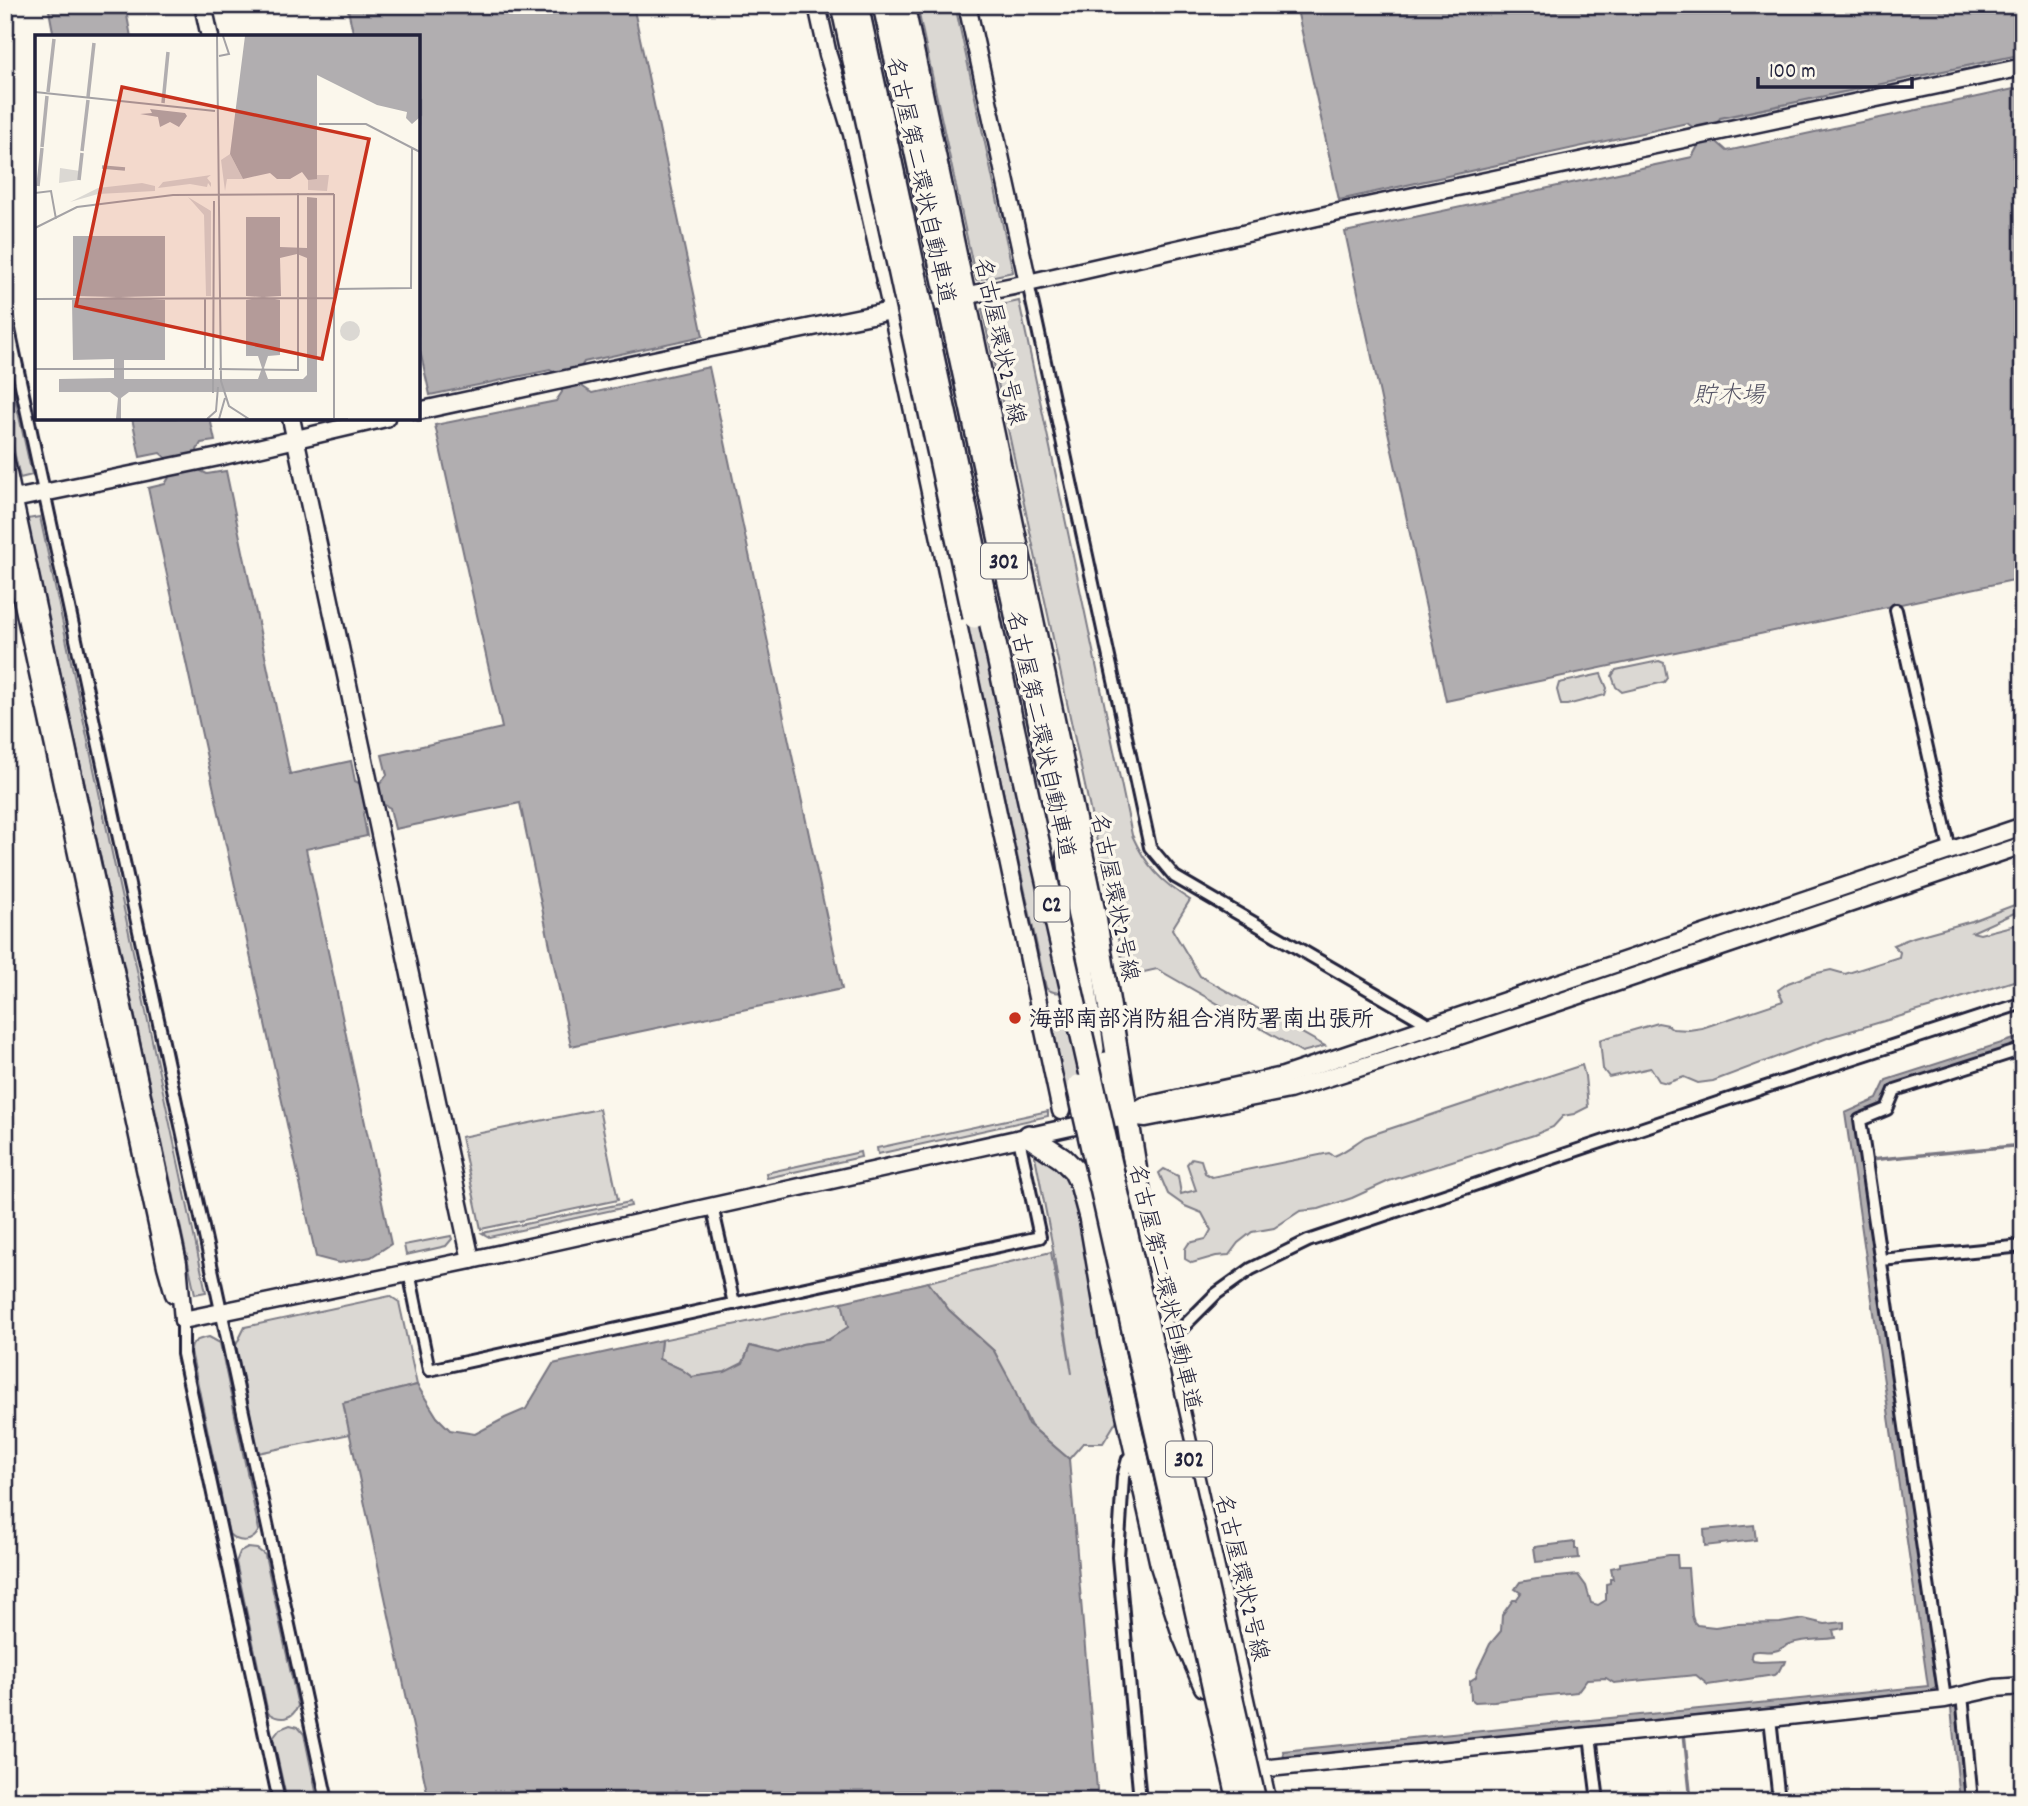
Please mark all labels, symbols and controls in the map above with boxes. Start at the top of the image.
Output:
inset map [35,35,420,420]
scale bar [1758,46,1912,90]
street label: 名古屋第二環状自動車道 [876,54,961,308]
text: 100 m [1769,58,1816,88]
street label: 名古屋環状2号線 [964,255,1031,429]
water label: 貯木場 [1693,380,1767,414]
road number: 302 [981,544,1027,578]
street label: 名古屋第二環状自動車道 [996,608,1081,862]
street label: 名古屋環状2号線 [1080,811,1145,985]
road number: C2 [1034,886,1070,922]
place label: 海部南部消防組合消防署南出張所 [1029,1005,1374,1038]
marker: 海部南部消防組合消防署南出張所 [1007,1010,1023,1026]
street label: 名古屋第二環状自動車道 [1118,1161,1207,1415]
road number: 302 [1166,1442,1212,1476]
street label: 名古屋環状2号線 [1204,1491,1275,1665]

